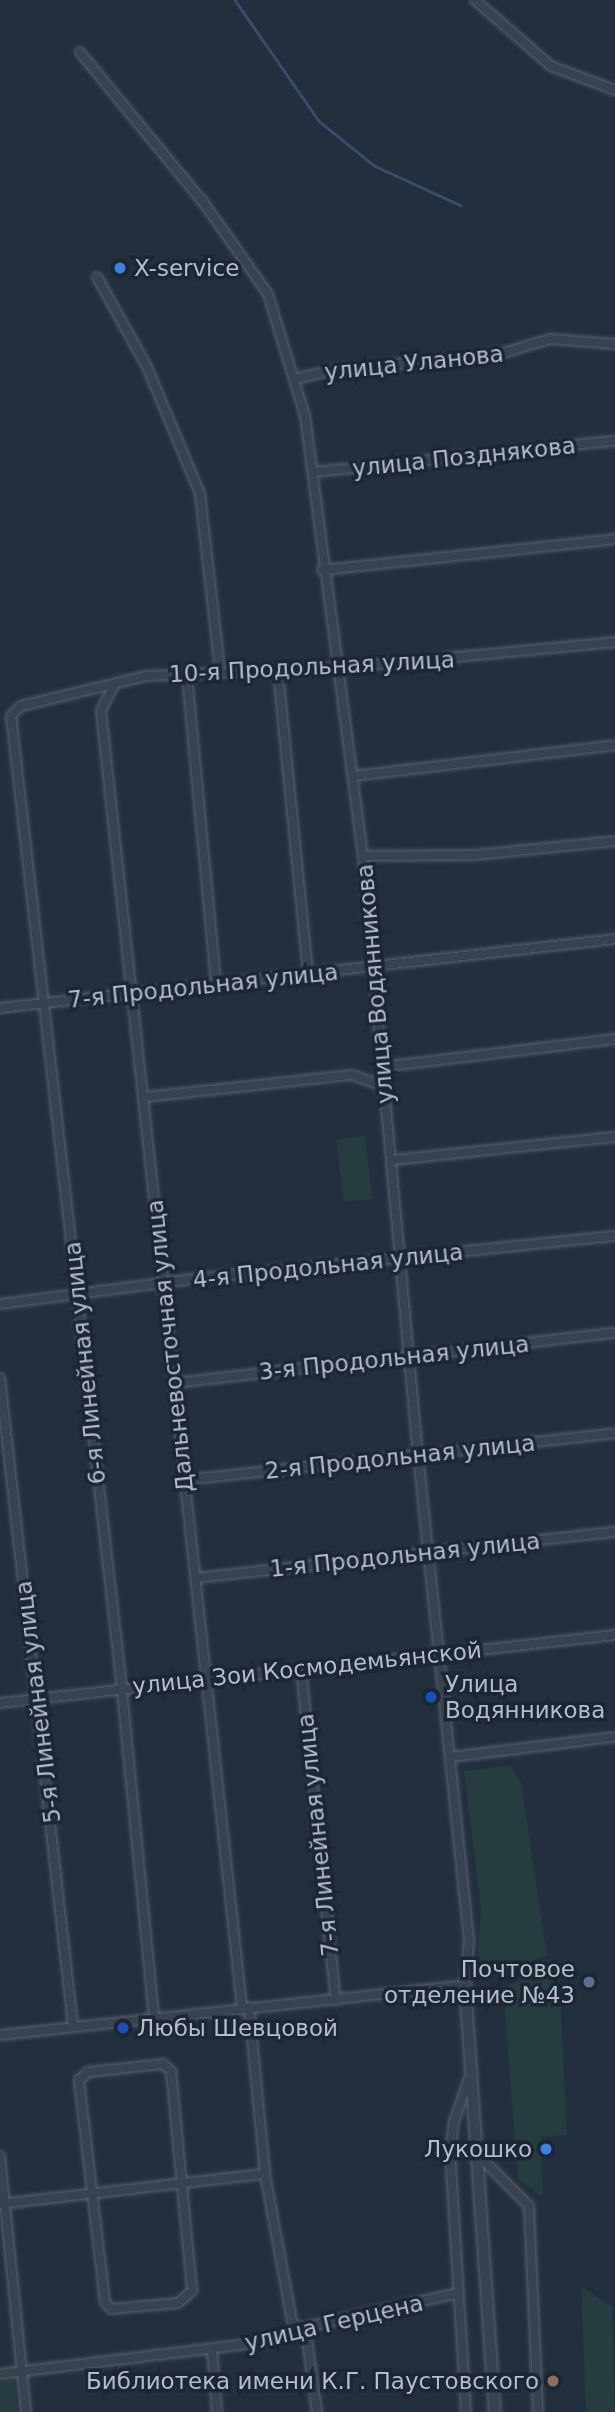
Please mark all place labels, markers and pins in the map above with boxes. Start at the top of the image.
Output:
place label: X-service [134,254,239,282]
marker: X-service [112,260,128,276]
place label: Улица Водянникова [445,1670,605,1724]
marker: Улица Водянникова [423,1689,439,1705]
place label: Почтовое отделение №43 [384,1955,575,2009]
marker: Почтовое отделение №43 [581,1974,597,1990]
place label: Любы Шевцовой [137,2014,338,2042]
marker: Любы Шевцовой [115,2020,131,2036]
place label: Лукошко [424,2135,532,2163]
marker: Лукошко [538,2141,554,2157]
place label: Библиотека имени К.Г. Паустовского [86,2367,539,2395]
marker: Библиотека имени К.Г. Паустовского [545,2373,561,2389]

